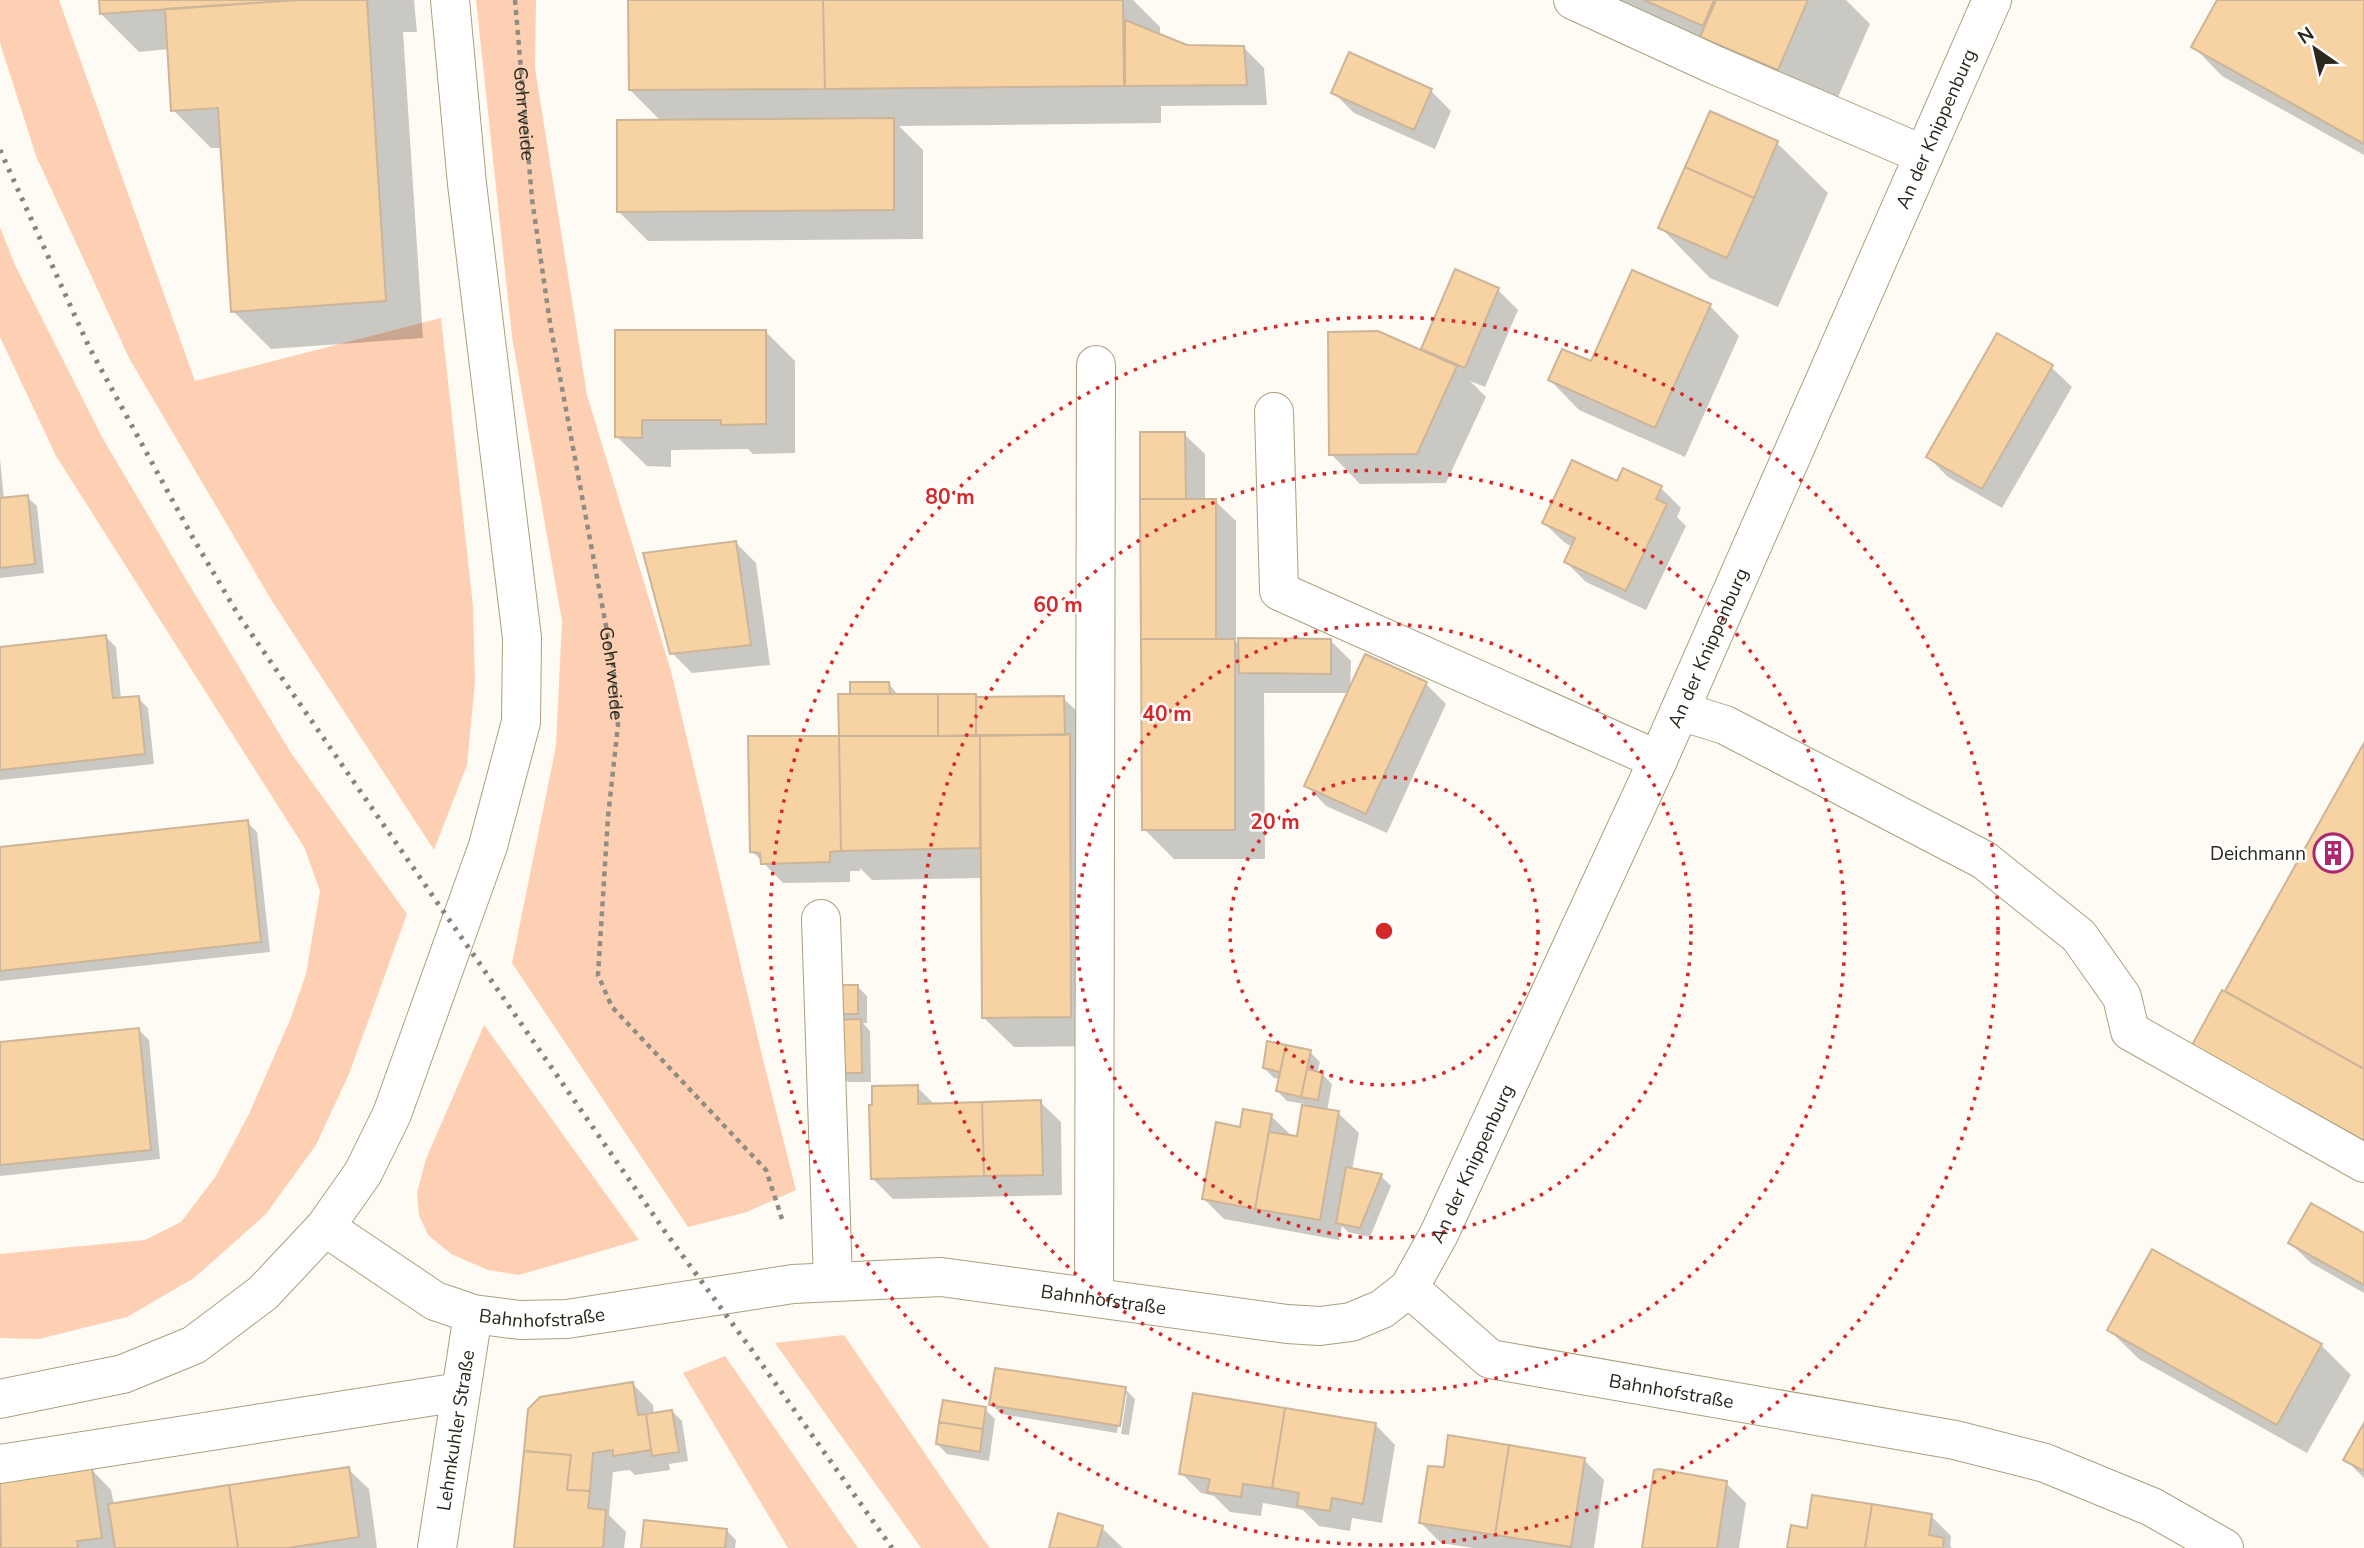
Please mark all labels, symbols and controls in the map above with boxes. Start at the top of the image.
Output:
north arrow [2280,14,2350,84]
text: N [2293,21,2319,50]
street label: An der Knippenburg [1890,45,1983,213]
street label: Gohrweide [507,66,541,162]
text: 80 m [925,483,975,511]
street label: An der Knippenburg [1662,564,1755,732]
text: 60 m [1033,591,1083,619]
street label: Gohrweide [592,625,630,721]
text: 40 m [1142,700,1192,728]
text: 20 m [1250,808,1300,836]
building icon: Deichmann [2312,832,2354,874]
place label: Deichmann [2210,841,2306,867]
centre of rings [1372,919,1396,943]
street label: An der Knippenburg [1425,1080,1521,1248]
street label: Bahnhofstraße [1039,1279,1168,1321]
street label: Bahnhofstraße [477,1301,607,1334]
street label: Lehmkuhler Straße [431,1348,481,1513]
street label: Bahnhofstraße [1607,1368,1736,1415]

